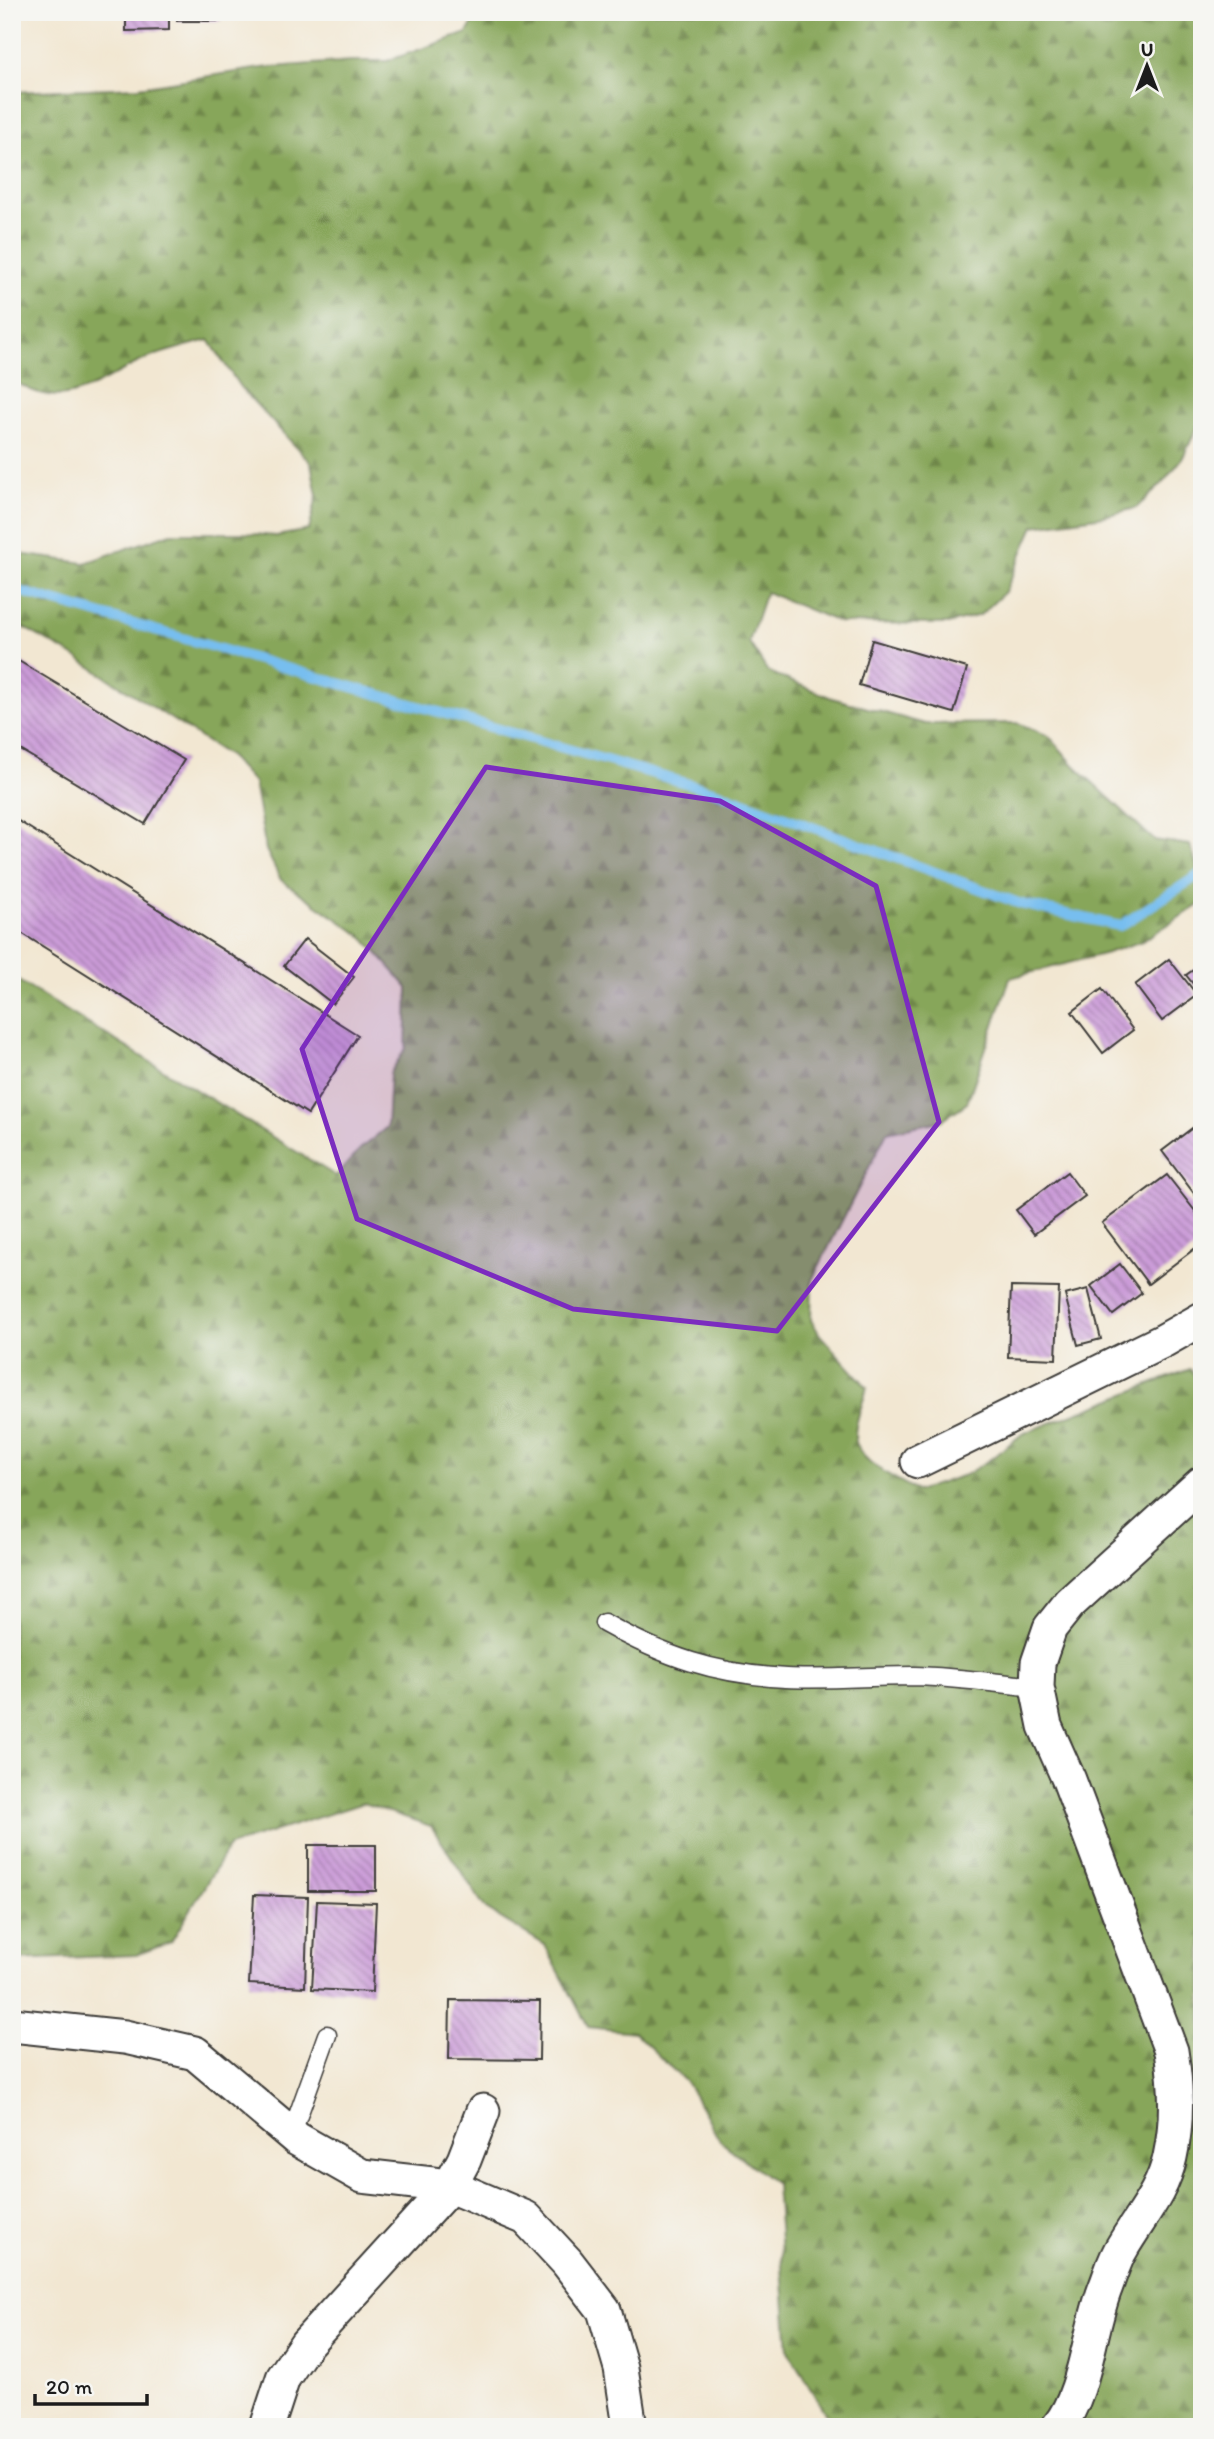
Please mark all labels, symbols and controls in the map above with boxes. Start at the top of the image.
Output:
north arrow [1112,32,1182,102]
text: U [1141,38,1153,61]
scale bar [35,2362,147,2406]
text: 20 m [46,2374,93,2399]

